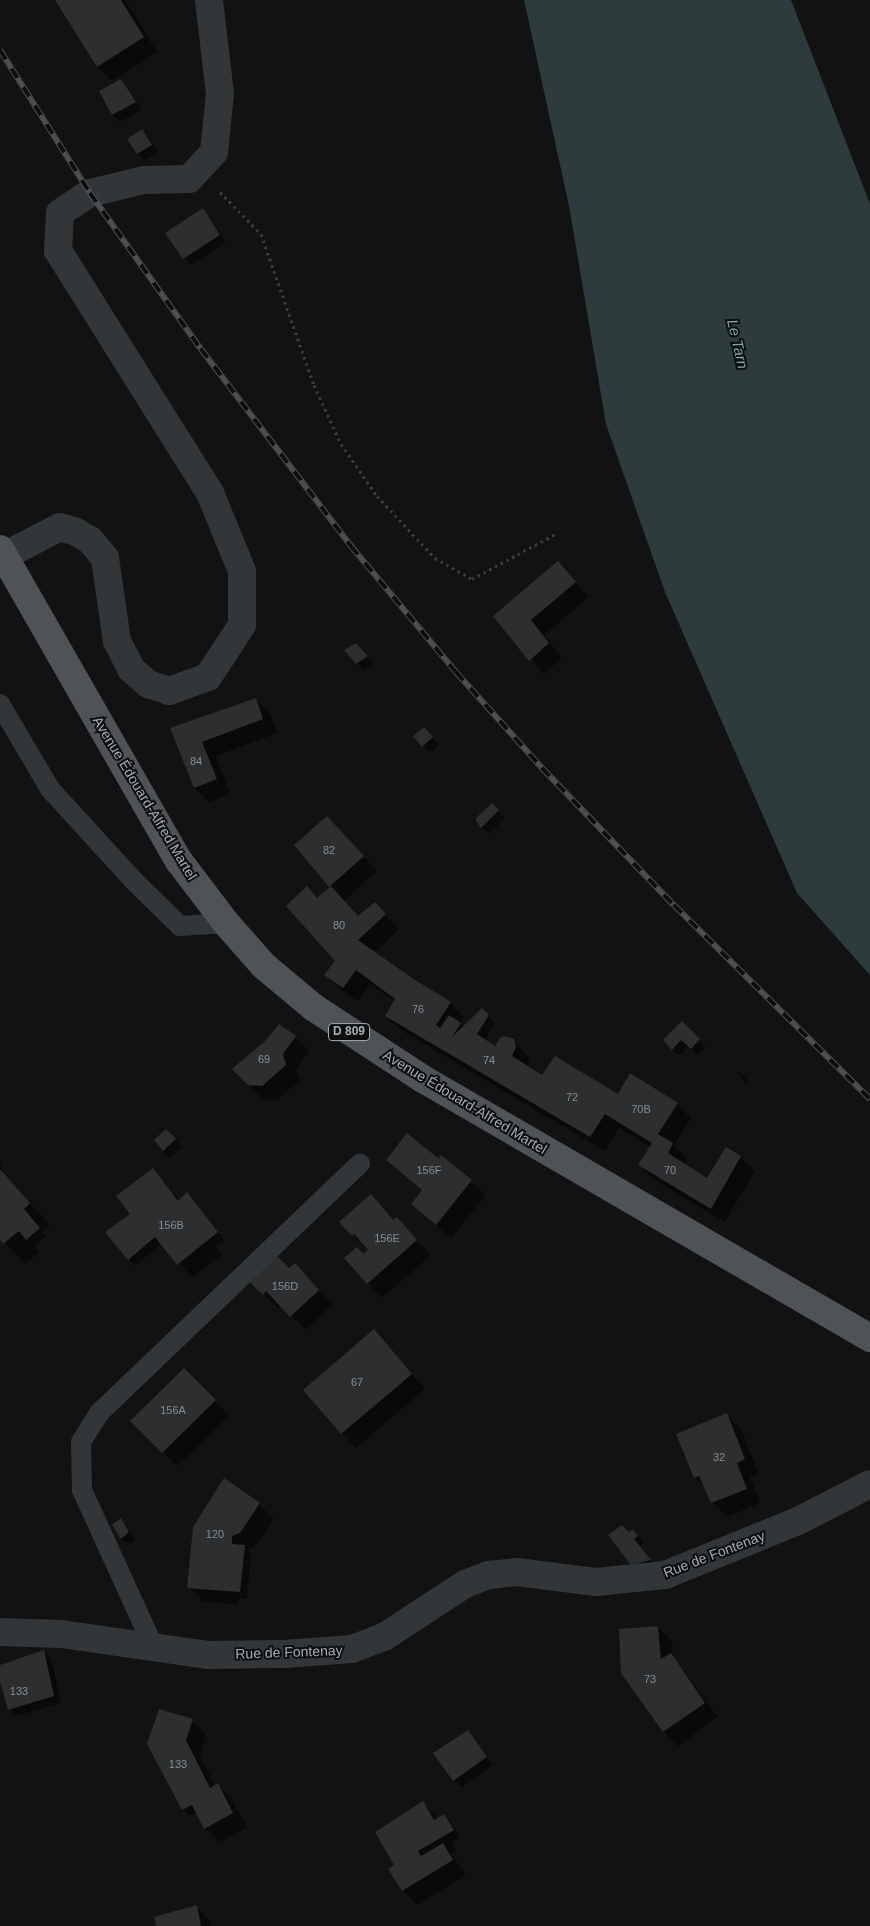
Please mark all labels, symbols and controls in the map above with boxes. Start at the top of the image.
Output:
water label: Le Tarn [724,317,752,371]
street label: Avenue Édouard-Alfred Martel [89,713,201,883]
house number: 84 [190,754,202,768]
house number: 82 [323,843,335,857]
house number: 80 [333,918,345,932]
house number: 76 [412,1002,424,1016]
road number: D 809 [328,1022,370,1042]
street label: Avenue Édouard-Alfred Martel [380,1046,550,1158]
house number: 69 [258,1052,270,1066]
house number: 74 [483,1053,495,1067]
house number: 72 [566,1090,578,1104]
house number: 70B [631,1102,651,1116]
house number: 156F [416,1163,442,1177]
house number: 70 [664,1163,676,1177]
house number: 156B [158,1218,184,1232]
house number: 156E [374,1231,400,1245]
house number: 156D [272,1279,298,1293]
house number: 67 [351,1375,363,1389]
house number: 156A [160,1403,186,1417]
house number: 32 [713,1450,725,1464]
house number: 120 [206,1527,224,1541]
street label: Rue de Fontenay [661,1527,767,1581]
street label: Rue de Fontenay [235,1642,343,1662]
house number: 73 [644,1672,656,1686]
house number: 133 [10,1684,28,1698]
house number: 133 [169,1757,187,1771]

